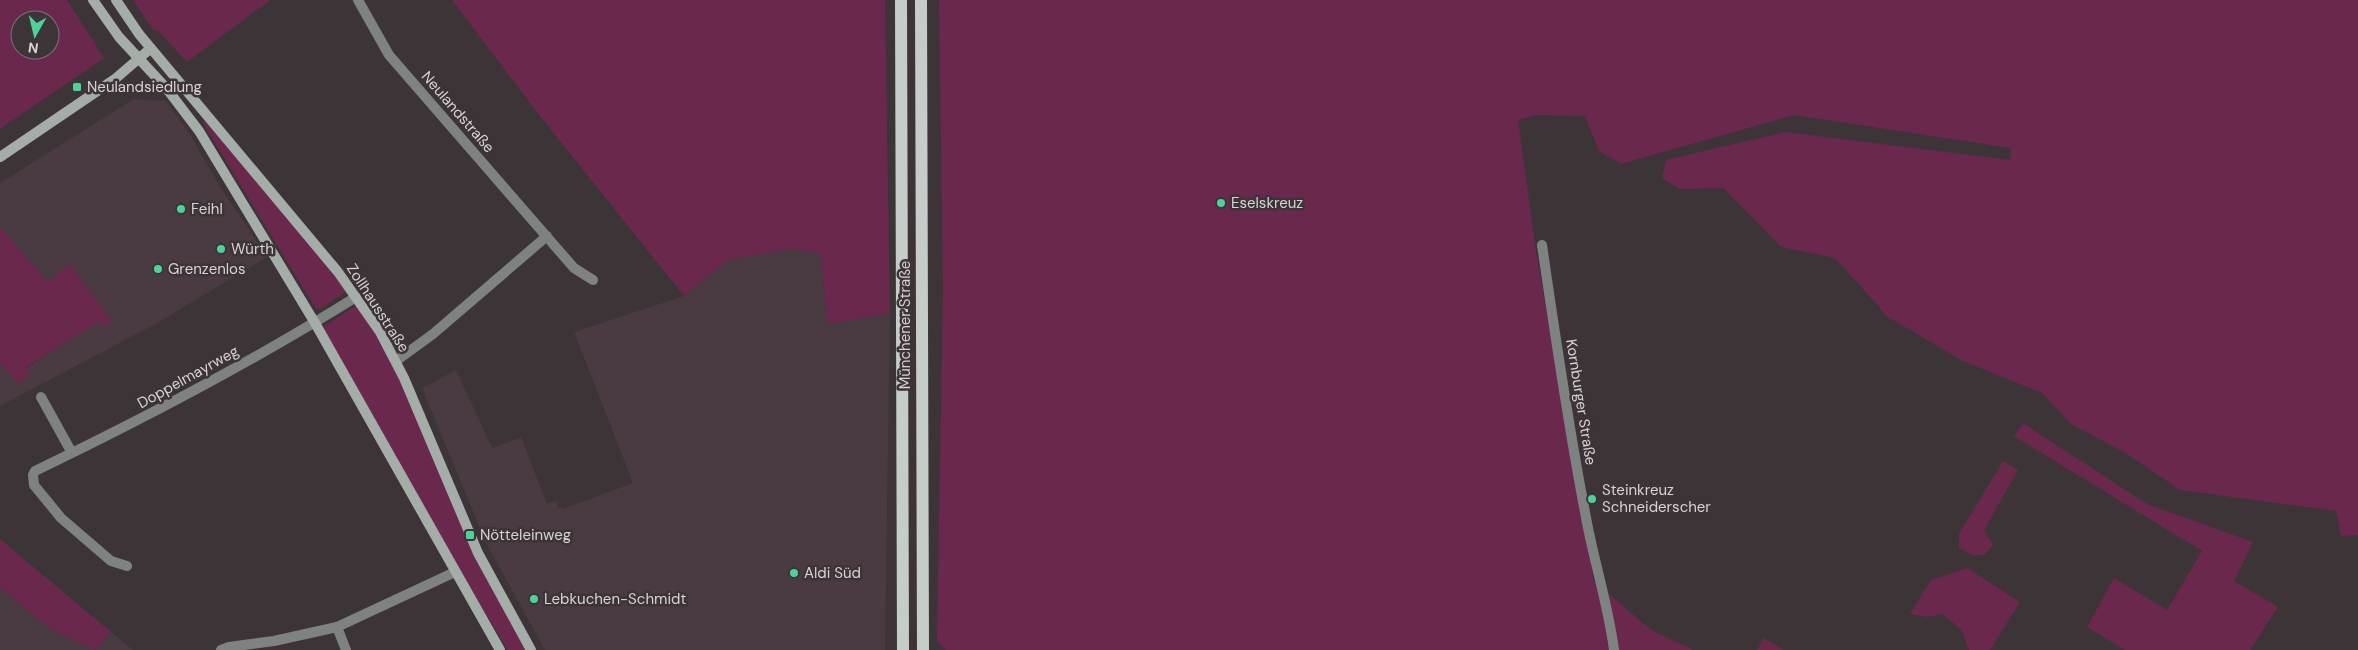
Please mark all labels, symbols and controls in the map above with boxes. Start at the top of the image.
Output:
north arrow [10,10,60,60]
text: N [27,38,40,57]
street label: Neulandstraße [417,67,499,157]
place label: Neulandsiedlung [87,77,202,97]
marker: Neulandsiedlung [71,81,83,93]
place label: Eselskreuz [1231,193,1303,213]
marker: Eselskreuz [1215,197,1227,209]
place label: Feihl [191,199,223,219]
marker: Feihl [175,203,187,215]
place label: Würth [231,239,274,259]
marker: Würth [215,243,227,255]
place label: Grenzenlos [168,259,246,279]
street label: Zollhausstraße [342,260,414,356]
street label: Münchener Straße [895,261,915,389]
marker: Grenzenlos [152,263,164,275]
street label: Kornburger Straße [1561,338,1601,466]
street label: Doppelmayrweg [134,341,242,413]
place label: Steinkreuz Schneiderscher [1602,480,1711,517]
marker: Steinkreuz Schneiderscher [1586,493,1598,505]
place label: Nötteleinweg [480,525,571,545]
marker: Nötteleinweg [464,529,476,541]
place label: Aldi Süd [804,563,861,583]
marker: Aldi Süd [788,567,800,579]
place label: Lebkuchen-Schmidt [544,589,686,609]
marker: Lebkuchen-Schmidt [528,593,540,605]

